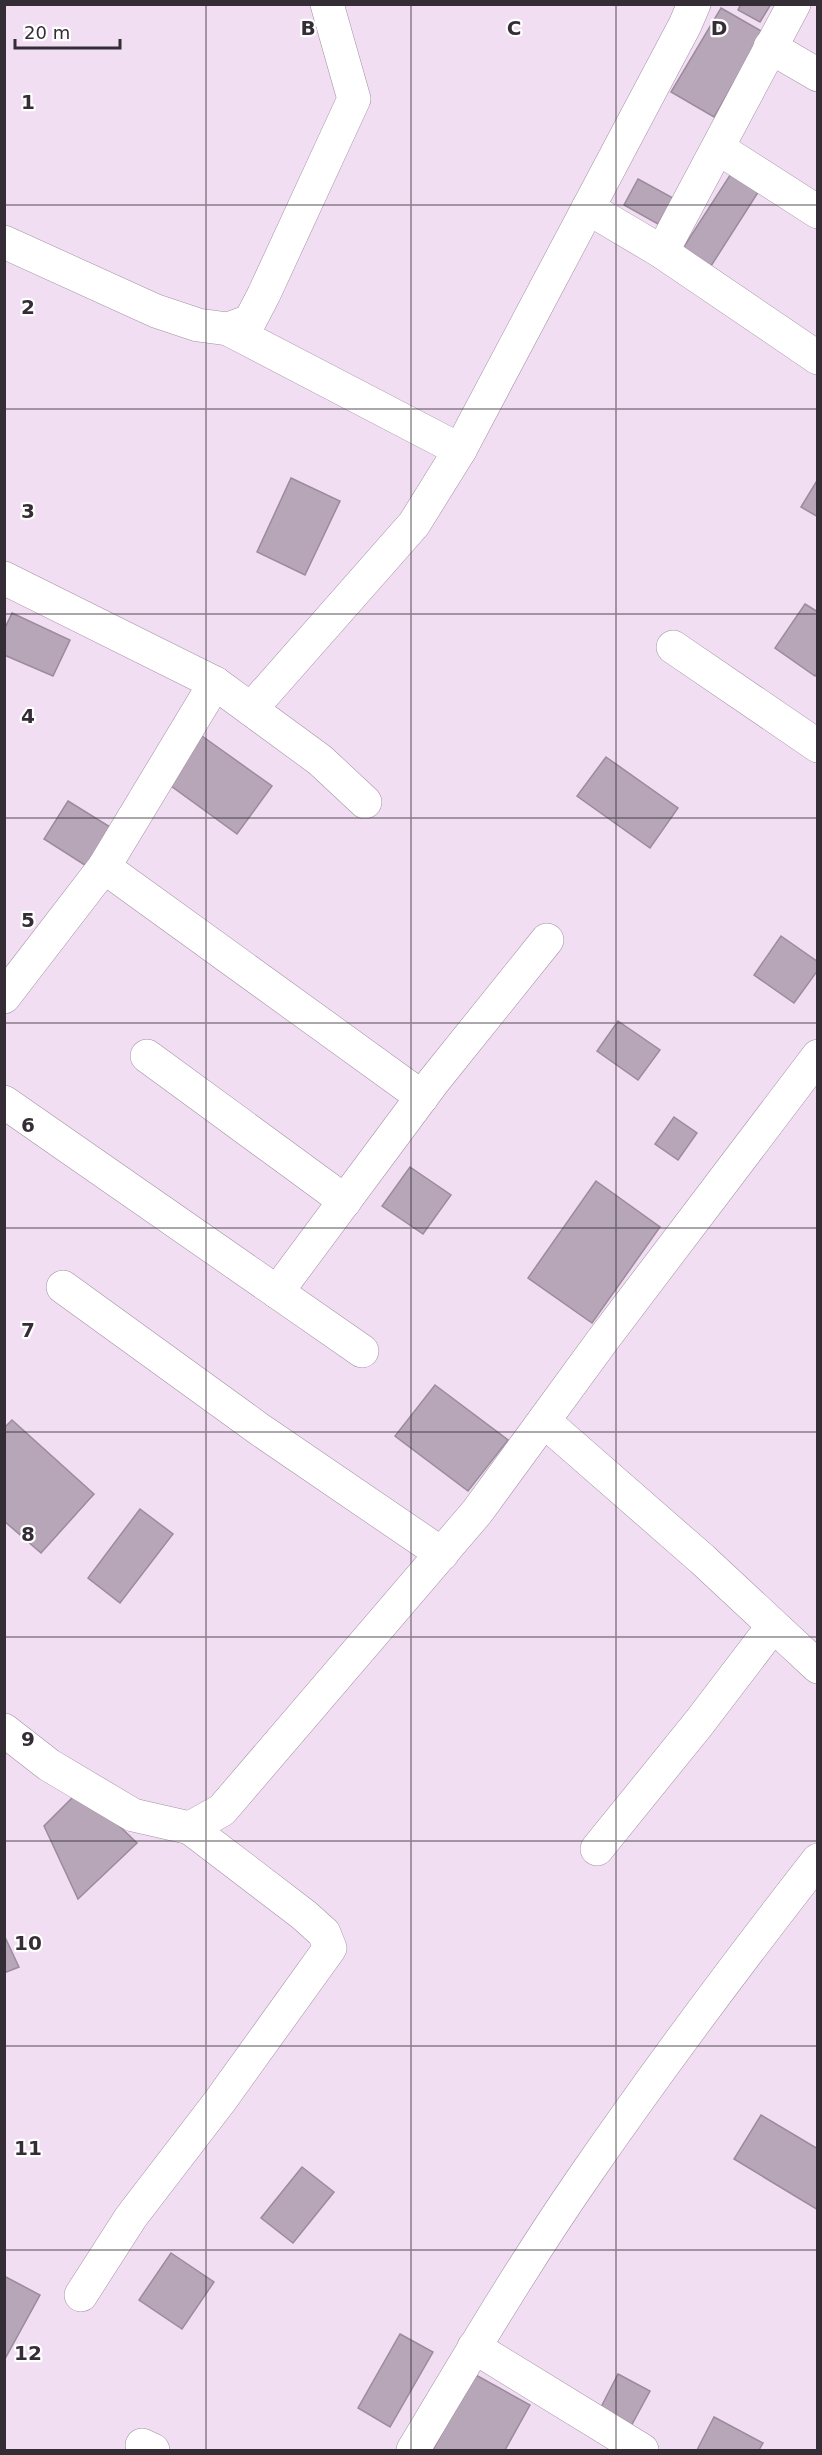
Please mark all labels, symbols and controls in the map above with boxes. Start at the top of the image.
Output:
scale bar [15,12,120,50]
text: B [300,16,316,40]
text: C [507,16,521,40]
text: D [711,16,727,40]
text: 20 m [24,22,70,43]
text: 1 [21,90,35,114]
text: 2 [21,295,35,319]
text: 3 [21,499,35,523]
text: 4 [21,704,35,728]
text: 5 [21,908,35,932]
text: 6 [21,1113,35,1137]
text: 7 [21,1318,35,1342]
text: 8 [21,1522,35,1546]
text: 9 [21,1727,35,1751]
text: 10 [14,1931,42,1955]
text: 11 [14,2136,42,2160]
text: 12 [14,2341,42,2365]

